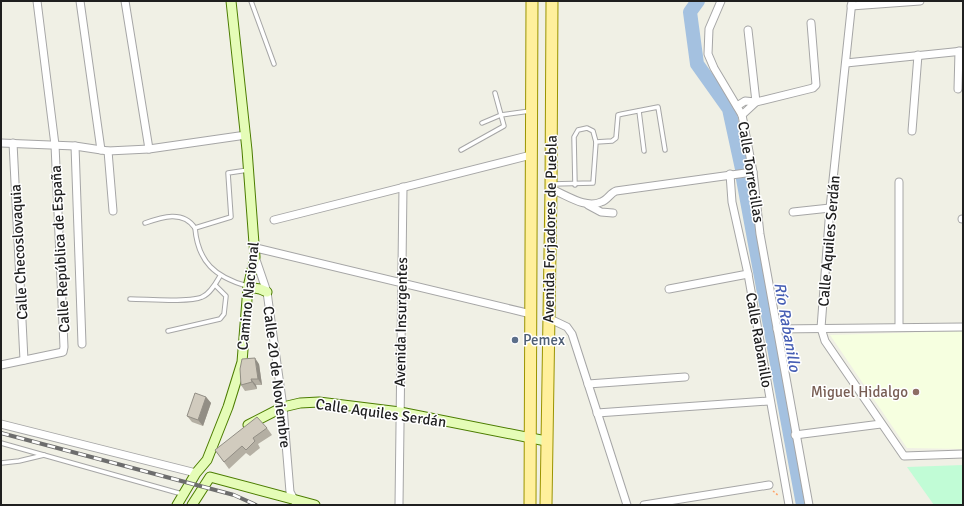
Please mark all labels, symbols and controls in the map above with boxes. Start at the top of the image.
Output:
street label: Calle Torrecillas [734,120,768,224]
street label: Avenida Forjadores de Puebla [539,135,561,323]
street label: Calle República de España [47,165,73,333]
street label: Calle Aquiles Serdán [814,175,844,307]
street label: Calle Checoslovaquia [6,184,32,320]
street label: Camino Nacional [233,241,263,351]
street label: Avenida Insurgentes [391,257,411,387]
water label: Río Rabanillo [769,281,805,374]
street label: Calle Rabanillo [742,291,776,389]
street label: Calle 20 de Noviembre [259,305,295,449]
place label: Pemex [523,331,565,349]
marker: Pemex [510,335,520,345]
place label: Miguel Hidalgo [811,383,908,401]
marker: Miguel Hidalgo [911,387,921,397]
street label: Calle Aquiles Serdán [315,395,447,431]

